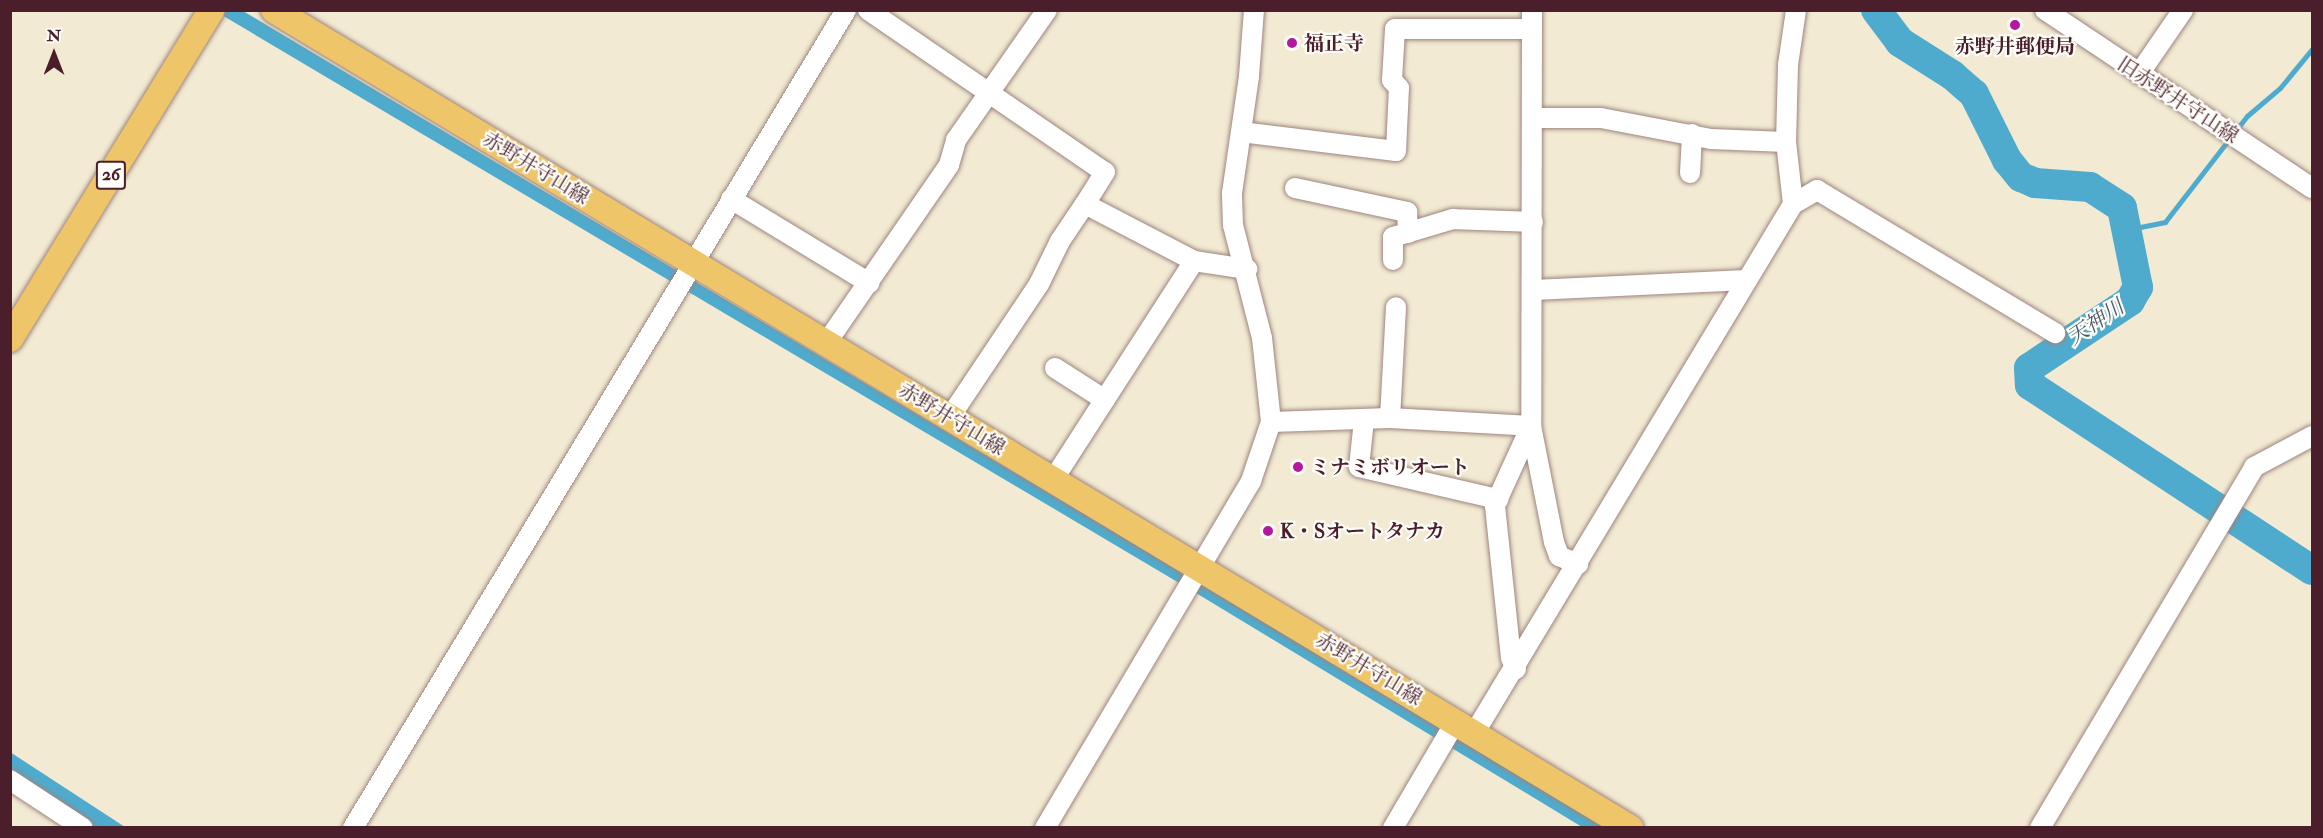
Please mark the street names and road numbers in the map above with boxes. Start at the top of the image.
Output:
street label: 旧赤野井守山線 [2113,52,2243,148]
street label: 赤野井守山線 [478,127,594,209]
road number: 26 [94,160,128,190]
street label: 赤野井守山線 [894,378,1010,460]
street label: 赤野井守山線 [1311,628,1427,710]

